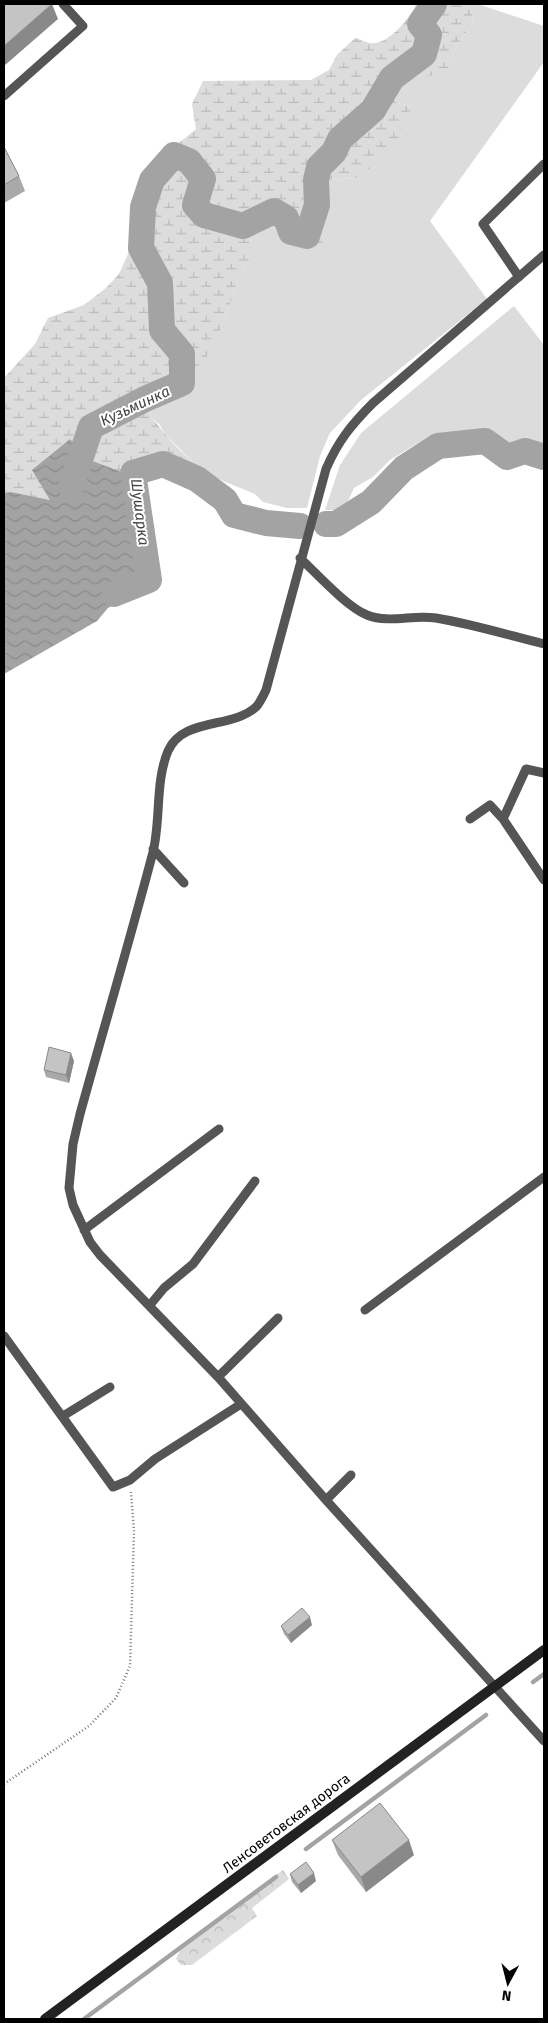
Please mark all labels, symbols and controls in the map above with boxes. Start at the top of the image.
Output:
water label: Кузьминка [97,382,173,430]
water label: Шушарка [127,477,153,547]
street label: Ленсоветовская дорога [219,1770,353,1877]
north arrow [483,1958,533,2008]
text: N [501,1986,512,2004]

